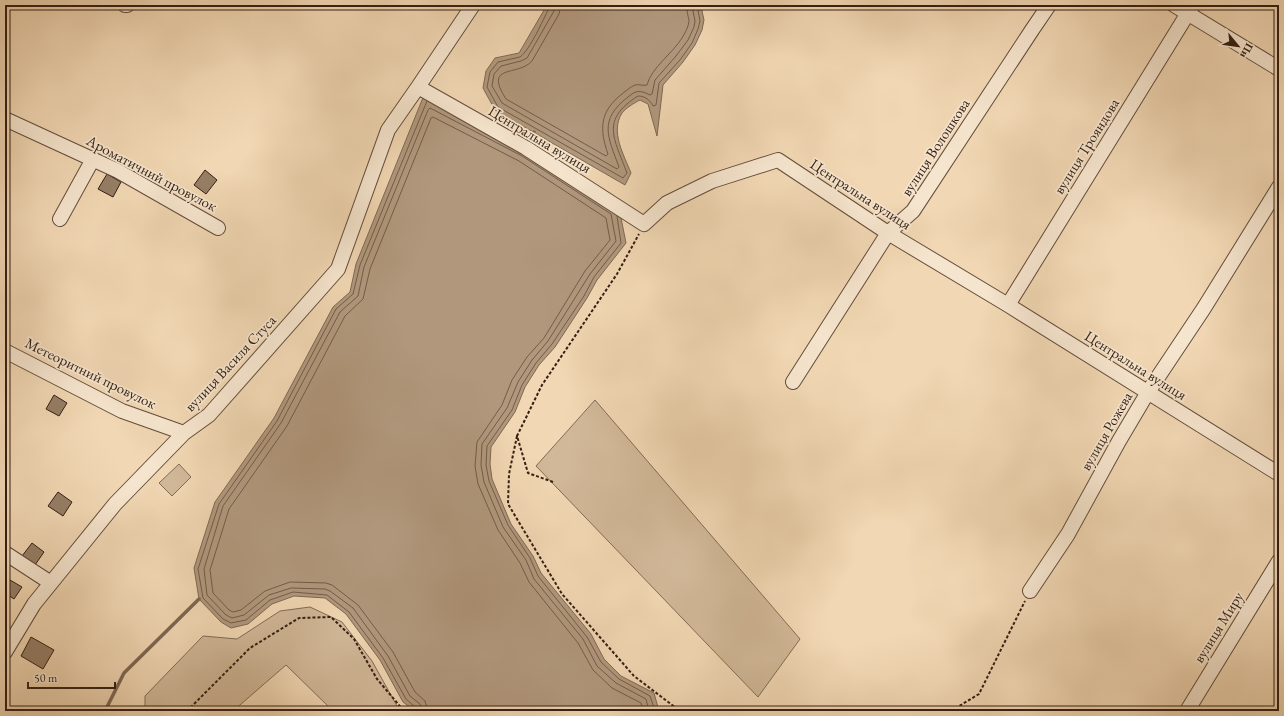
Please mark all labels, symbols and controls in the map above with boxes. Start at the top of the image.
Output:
north arrow [1218,26,1258,66]
text: Пн [1237,41,1257,61]
street label: вулиця Волошкова [896,95,974,199]
street label: вулиця Трояндова [1049,95,1123,197]
street label: Центральна вулиця [485,101,595,177]
street label: Ароматичний провулок [83,130,221,215]
street label: Центральна вулиця [807,154,915,234]
street label: вулиця Василя Стуса [180,311,280,415]
street label: Центральна вулиця [1081,326,1191,404]
street label: Метеоритний провулок [22,333,160,413]
street label: вулиця Рожева [1076,388,1136,474]
street label: вулиця Миру [1189,588,1248,666]
scale bar [28,664,115,690]
text: 50 m [34,670,58,686]

